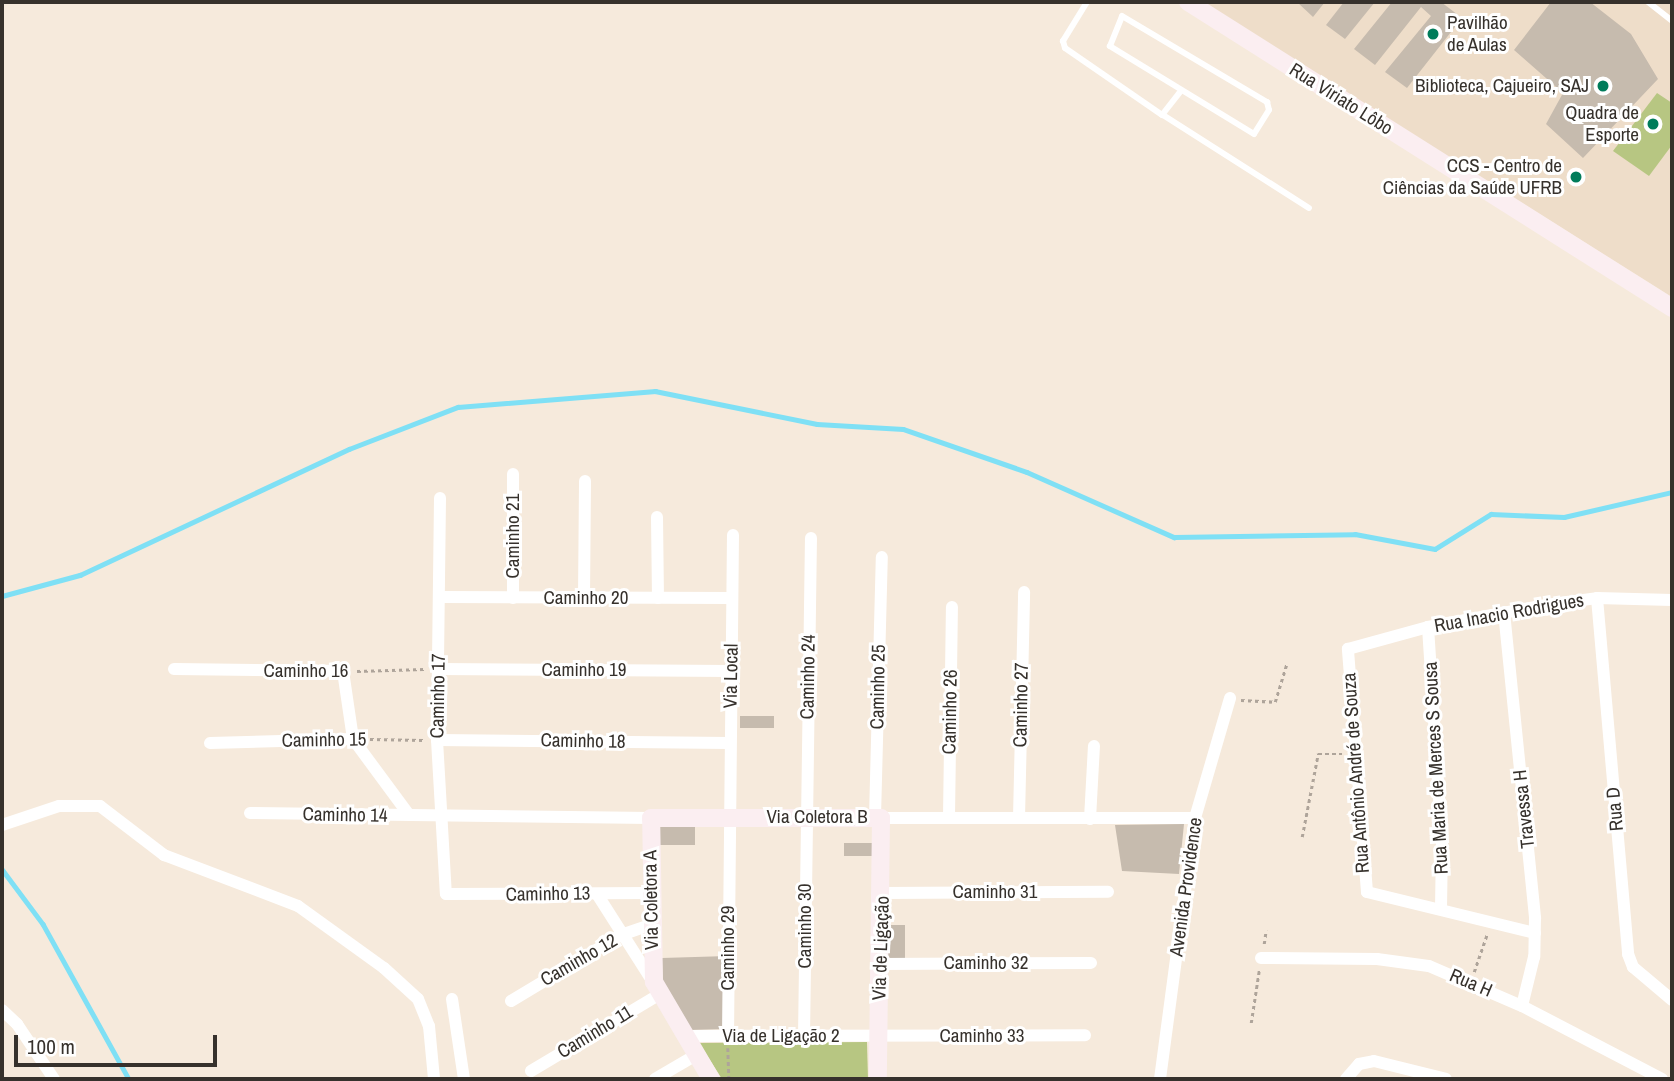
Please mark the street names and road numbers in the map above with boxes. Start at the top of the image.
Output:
street label: Rua Viriato Lôbo [1285,58,1397,140]
street label: Caminho 21 [502,494,524,578]
street label: Caminho 20 [544,587,628,609]
street label: Rua Inacio Rodrigues [1432,589,1586,637]
street label: Caminho 24 [796,634,820,720]
street label: Via Local [719,643,743,709]
street label: Caminho 25 [866,644,890,730]
street label: Caminho 17 [426,653,450,739]
street label: Caminho 19 [542,659,626,681]
street label: Caminho 16 [264,660,348,682]
street label: Rua Maria de Merces S Sousa [1419,661,1453,875]
street label: Caminho 27 [1009,662,1033,748]
street label: Caminho 26 [938,669,962,755]
street label: Rua Antônio André de Souza [1338,671,1374,875]
street label: Caminho 15 [281,728,367,752]
street label: Caminho 18 [540,729,626,753]
street label: Travessa H [1509,768,1539,850]
street label: Rua D [1602,786,1628,832]
street label: Caminho 14 [302,803,388,827]
street label: Via Coletora B [766,806,868,828]
street label: Avenida Providence [1165,816,1207,958]
street label: Via Coletora A [639,849,663,951]
street label: Caminho 31 [953,881,1037,903]
street label: Caminho 13 [505,882,591,906]
street label: Caminho 30 [794,884,816,968]
street label: Via de Ligação [868,895,894,1001]
street label: Caminho 29 [717,906,739,990]
street label: Caminho 12 [537,929,621,991]
street label: Caminho 32 [944,952,1028,974]
street label: Rua H [1446,964,1496,1002]
street label: Caminho 11 [553,1001,637,1063]
street label: Via de Ligação 2 [722,1025,840,1047]
street label: Caminho 33 [940,1025,1024,1047]

